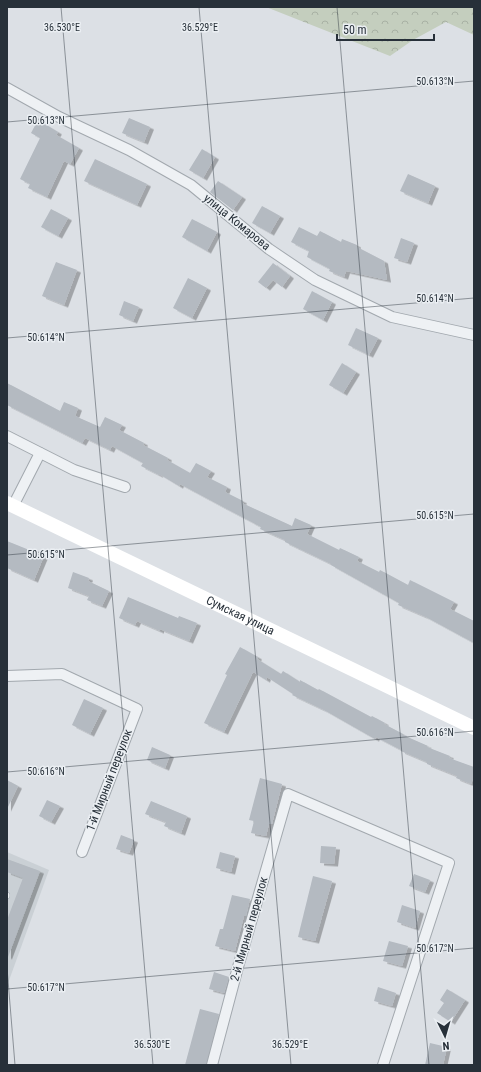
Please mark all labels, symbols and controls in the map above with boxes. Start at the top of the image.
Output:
scale bar [337,16,434,42]
text: 36.530°E [44,22,80,33]
text: 36.529°E [182,22,218,33]
text: 50 m [343,23,367,37]
text: 50.613°N [416,76,454,87]
text: 50.613°N [27,115,65,126]
street label: улица Комарова [201,191,273,253]
text: 50.614°N [416,293,454,304]
text: 50.614°N [27,332,65,343]
text: 50.615°N [416,510,454,521]
text: 50.615°N [27,549,65,560]
street label: Сумская улица [204,593,277,638]
street label: 1-й Мирный переулок [83,727,135,833]
text: 50.616°N [416,727,454,738]
text: 50.616°N [27,766,65,777]
street label: 2-й Мирный переулок [227,875,271,983]
text: 50.617°N [416,943,454,954]
text: 50.617°N [27,982,65,993]
north arrow [425,1016,465,1056]
text: 36.530°E [134,1039,170,1050]
text: 36.529°E [272,1039,308,1050]
text: N [442,1039,450,1052]

